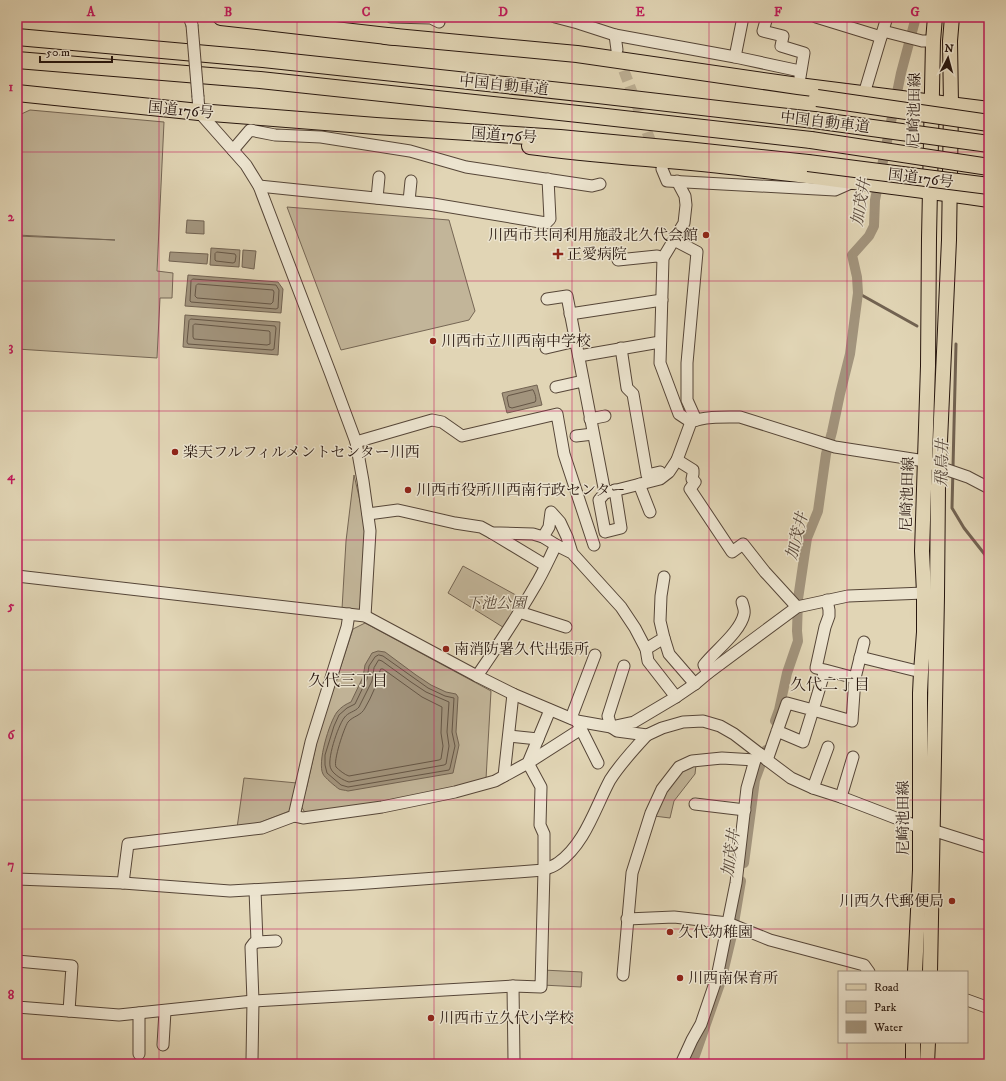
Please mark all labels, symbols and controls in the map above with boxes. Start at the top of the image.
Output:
text: A [86,4,96,20]
text: B [224,4,232,20]
text: C [362,4,371,20]
text: D [498,4,508,20]
text: E [635,4,645,20]
text: F [774,4,783,20]
text: G [910,4,920,20]
scale bar [40,38,112,64]
north arrow [928,38,968,78]
text: N [944,42,954,56]
text: 50 m [46,45,70,60]
street label: 中国自動車道 [458,71,550,100]
street label: 尼崎池田線 [904,72,925,148]
text: 1 [9,79,14,95]
street label: 国道176号 [147,98,215,123]
street label: 中国自動車道 [779,108,871,137]
street label: 国道176号 [470,124,538,147]
street label: 国道176号 [887,165,955,192]
water label: 加茂井 [847,175,875,228]
text: 2 [8,209,15,225]
place label: 川西市共同利用施設北久代会館 [488,226,698,245]
marker: 川西市共同利用施設北久代会館 [701,230,711,240]
place label: 正愛病院 [567,245,627,264]
marker: 正愛病院 [552,248,564,260]
place label: 川西市立川西南中学校 [441,332,591,351]
marker: 川西市立川西南中学校 [428,336,438,346]
text: 3 [9,339,14,355]
water label: 飛鳥井 [931,437,953,487]
place label: 楽天フルフィルメントセンター川西 [183,443,420,462]
marker: 楽天フルフィルメントセンター川西 [170,447,180,457]
street label: 尼崎池田線 [897,456,918,532]
text: 4 [6,468,15,485]
place label: 川西市役所川西南行政センター [416,481,625,500]
marker: 川西市役所川西南行政センター [403,485,413,495]
water label: 加茂井 [781,509,813,562]
park label: 下池公園 [466,594,529,613]
text: 5 [7,598,15,614]
place label: 南消防署久代出張所 [454,640,589,659]
marker: 南消防署久代出張所 [441,644,451,654]
district label: 久代三丁目 [308,671,388,691]
district label: 久代二丁目 [790,675,870,695]
text: 6 [8,727,16,743]
street label: 尼崎池田線 [894,780,913,856]
water label: 加茂井 [718,826,745,878]
text: 7 [8,857,15,873]
place label: 川西久代郵便局 [839,892,944,911]
marker: 川西久代郵便局 [947,896,957,906]
place label: 久代幼稚園 [678,923,753,942]
marker: 久代幼稚園 [665,927,675,937]
place label: 川西南保育所 [688,969,778,988]
legend [838,971,968,1043]
marker: 川西南保育所 [675,973,685,983]
text: Road [874,980,899,995]
text: 8 [8,987,15,1003]
text: Park [874,1000,896,1015]
place label: 川西市立久代小学校 [439,1009,574,1028]
marker: 川西市立久代小学校 [426,1013,436,1023]
text: Water [873,1020,903,1035]

